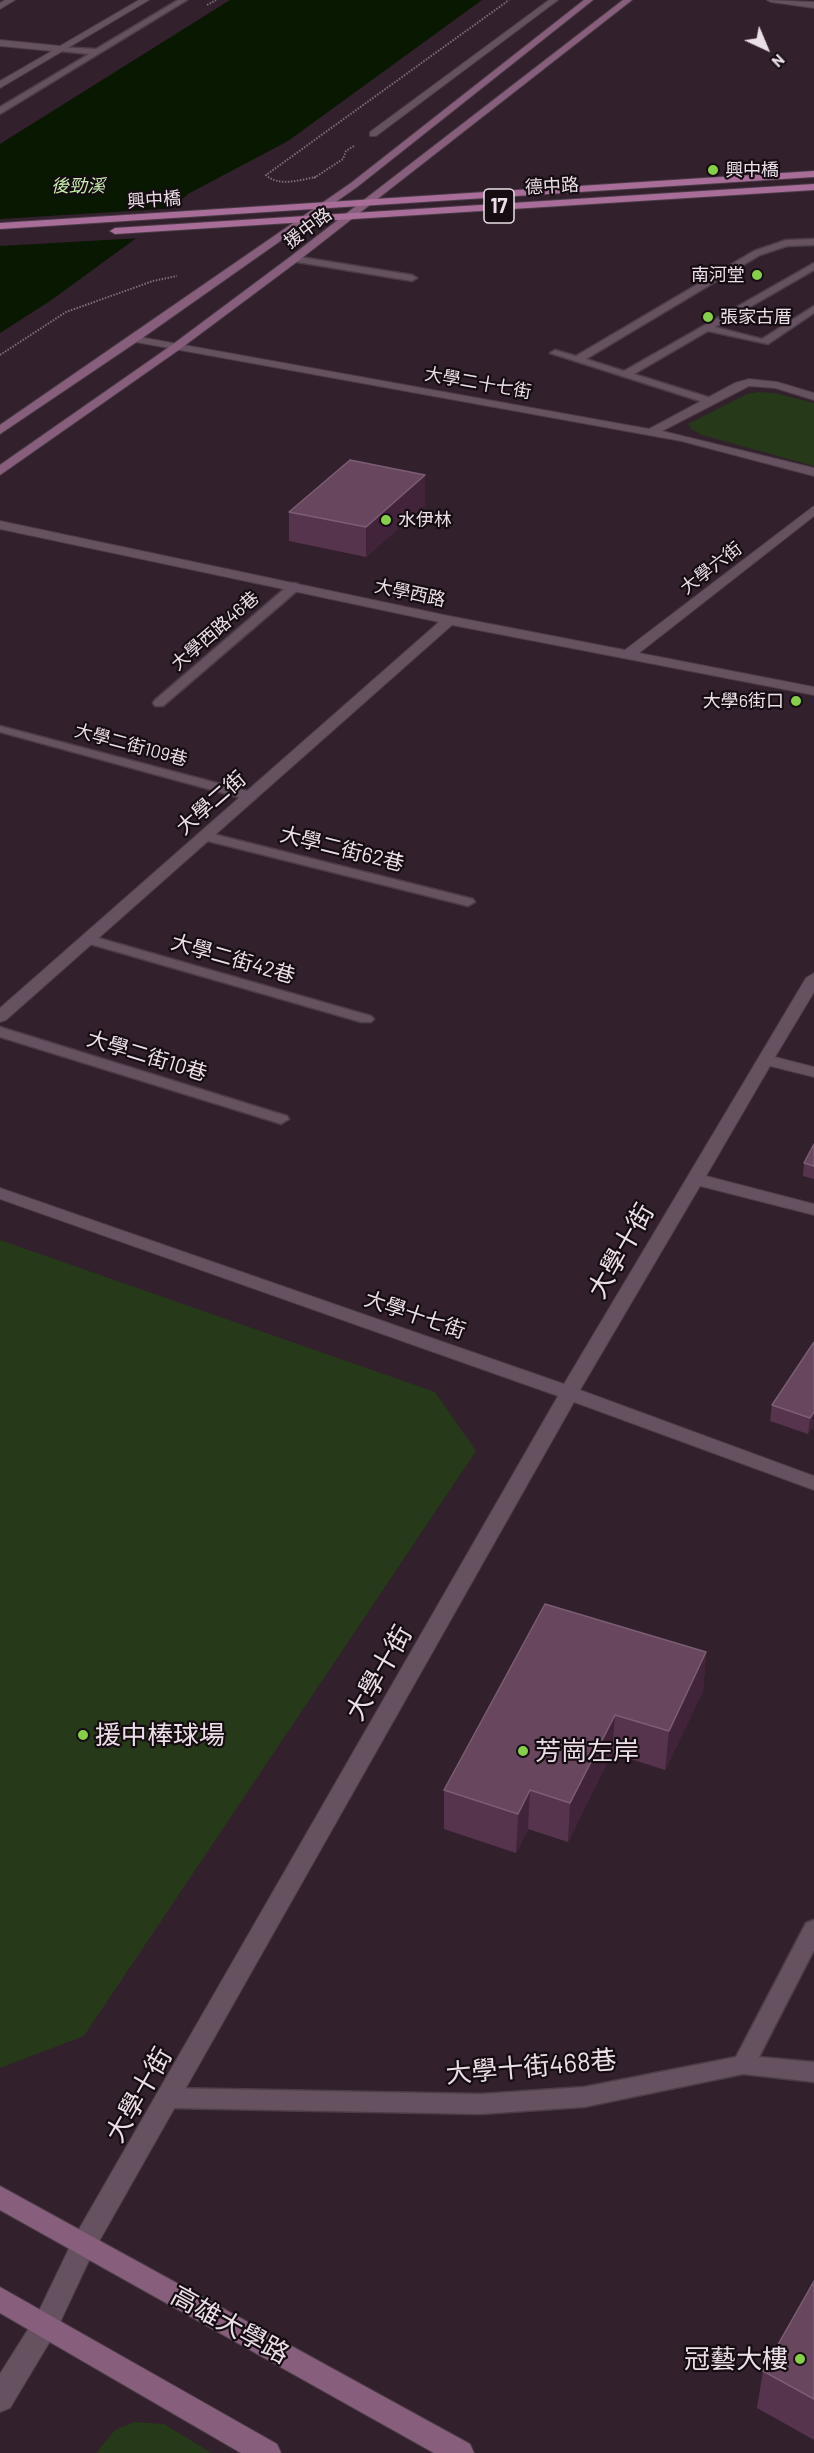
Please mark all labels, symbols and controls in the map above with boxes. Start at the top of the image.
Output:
north arrow [736,18,796,78]
text: N [768,51,789,72]
place label: 興中橋 [725,159,779,181]
marker: 興中橋 [706,163,720,177]
street label: 德中路 [524,174,580,198]
water label: 後勁溪 [51,175,105,197]
street label: 興中橋 [126,187,182,213]
road number: 17 [484,189,514,223]
street label: 援中路 [280,203,336,253]
place label: 南河堂 [691,264,745,286]
marker: 南河堂 [750,268,764,282]
place label: 張家古厝 [720,306,792,328]
marker: 張家古厝 [701,310,715,324]
street label: 大學二十七街 [423,363,533,403]
place label: 水伊林 [398,509,452,531]
marker: 水伊林 [379,513,393,527]
street label: 大學六街 [676,537,746,599]
street label: 大學西路 [373,575,447,611]
street label: 大學西路46巷 [167,587,263,675]
place label: 大學6街口 [703,690,784,712]
marker: 大學6街口 [789,694,803,708]
street label: 大學二街109巷 [72,720,190,770]
street label: 大學二街 [171,766,251,840]
street label: 大學二街62巷 [277,821,407,877]
street label: 大學二街42巷 [168,929,298,989]
street label: 大學二街10巷 [84,1026,210,1086]
street label: 大學十街 [581,1198,661,1304]
street label: 大學十七街 [361,1286,469,1344]
street label: 大學十街 [339,1620,419,1726]
place label: 援中棒球場 [95,1719,225,1751]
marker: 援中棒球場 [76,1728,90,1742]
place label: 芳崗左岸 [535,1735,639,1767]
marker: 芳崗左岸 [516,1744,530,1758]
street label: 大學十街 [99,2042,179,2148]
street label: 大學十街468巷 [444,2044,618,2090]
street label: 高雄大學路 [166,2280,294,2370]
place label: 冠藝大樓 [684,2343,788,2375]
marker: 冠藝大樓 [793,2352,807,2366]

